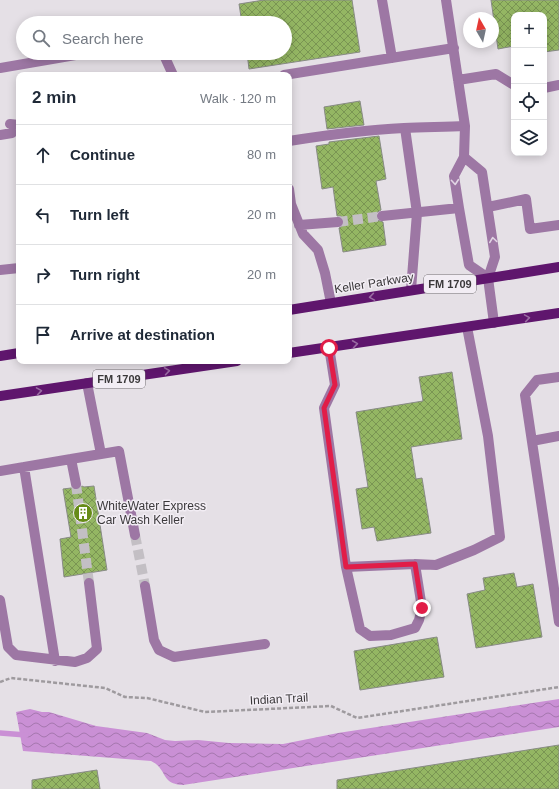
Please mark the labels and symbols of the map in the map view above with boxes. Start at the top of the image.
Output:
north arrow [463,12,499,48]
one-way arrow [451,179,460,185]
one-way arrow [489,237,498,243]
street label: Keller Parkway [333,270,415,296]
road number: FM 1709 [424,275,476,293]
one-way arrow [369,292,375,301]
one-way arrow [524,314,530,323]
route start [320,339,338,357]
one-way arrow [352,340,358,349]
one-way arrow [164,367,170,376]
road number: FM 1709 [93,370,145,388]
one-way arrow [35,387,42,396]
place label: WhiteWater Express Car Wash Keller [97,499,206,527]
building icon: WhiteWater Express Car Wash Keller [72,502,94,524]
route end [413,599,431,617]
street label: Indian Trail [249,690,309,708]

